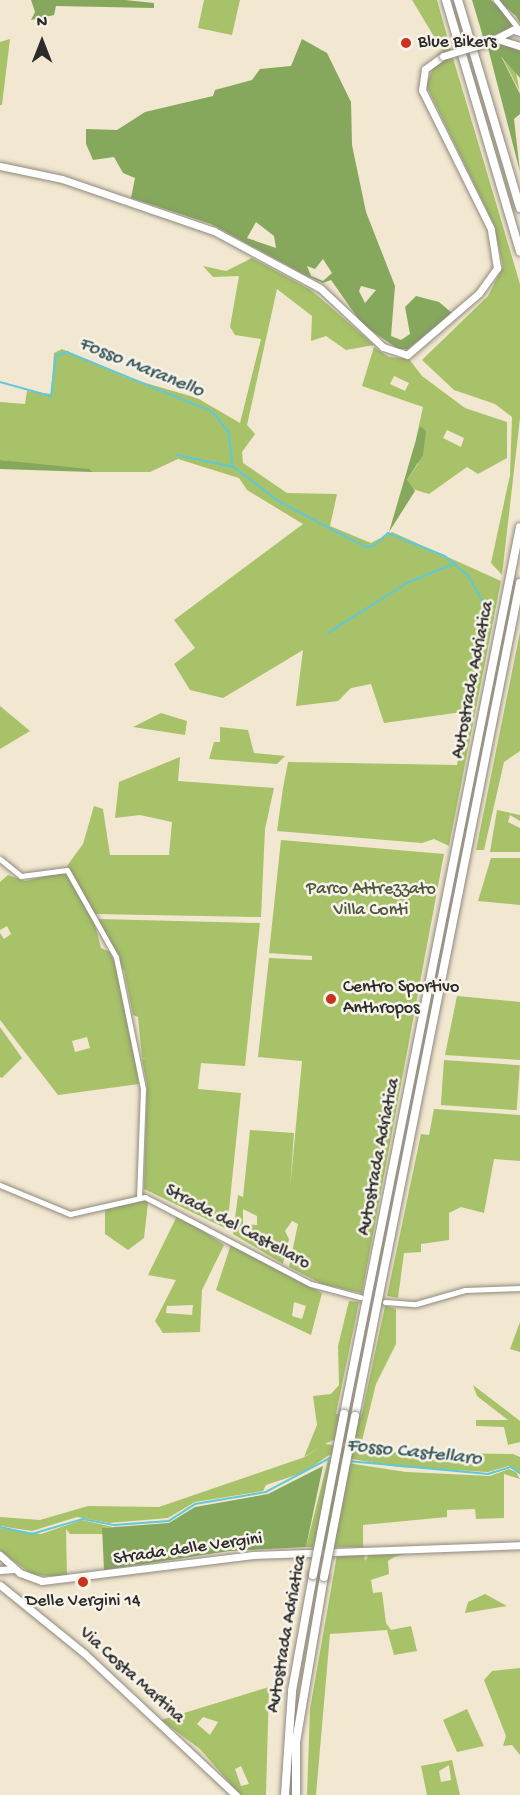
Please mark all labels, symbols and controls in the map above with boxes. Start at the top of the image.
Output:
north arrow [12,12,72,72]
text: N [37,14,47,33]
place label: Blue Bikers [418,32,497,54]
marker: Blue Bikers [399,36,413,50]
water label: Fosso Maranello [75,332,207,404]
street label: Autostrada Adriatica [448,600,500,760]
park label: Parco Attrezzato Villa Conti [306,880,436,922]
place label: Centro Sportivo Anthropos [343,978,459,1020]
marker: Centro Sportivo Anthropos [324,992,338,1006]
street label: Autostrada Adriatica [354,1077,406,1237]
street label: Strada del Castellaro [161,1181,313,1275]
water label: Fosso Castellaro [345,1434,483,1472]
street label: Strada delle Vergini [112,1529,264,1571]
street label: Autostrada Adriatica [263,1553,313,1715]
marker: Delle Vergini 14 [76,1575,90,1589]
place label: Delle Vergini 14 [26,1591,140,1613]
street label: Via Costa Martina [74,1623,188,1729]

